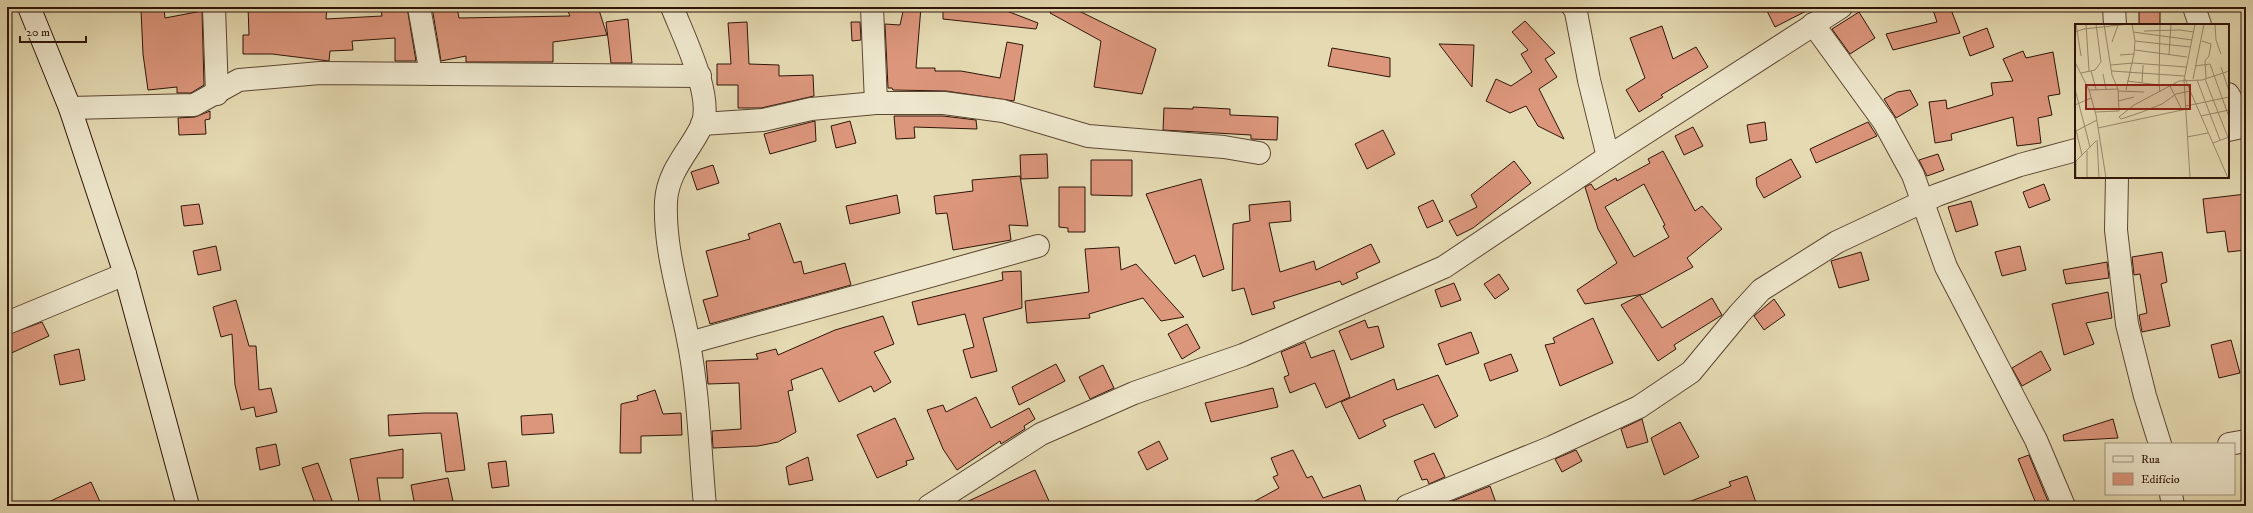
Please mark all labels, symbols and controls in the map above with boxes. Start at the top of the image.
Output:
scale bar [20,18,86,44]
inset map [2075,24,2229,178]
text: 20 m [26,25,50,40]
legend [2105,443,2235,495]
text: Rua [2141,452,2161,467]
text: Edifício [2141,472,2180,487]

